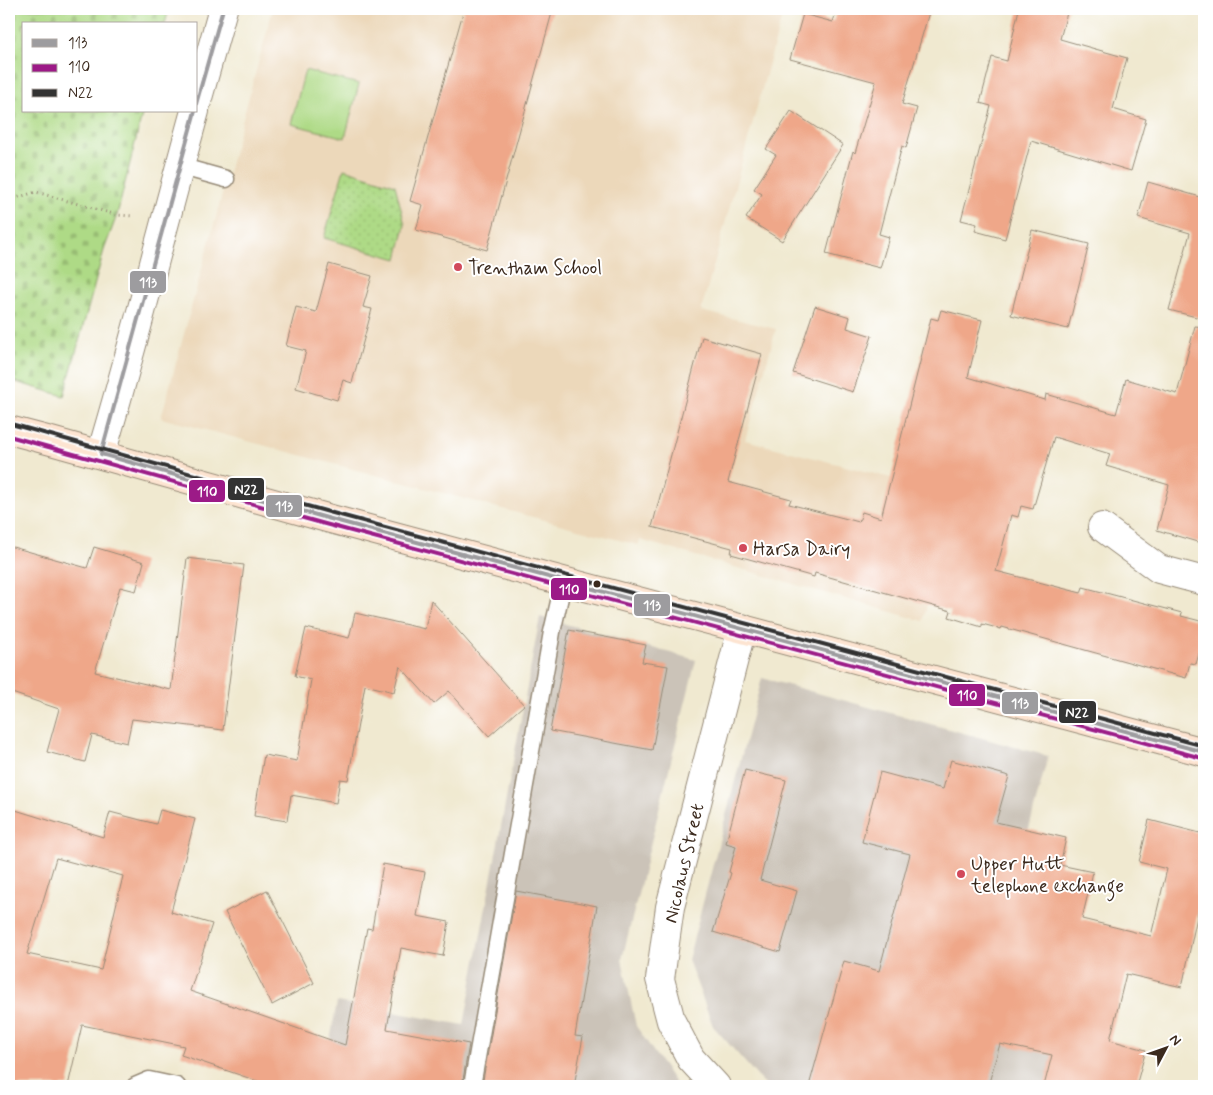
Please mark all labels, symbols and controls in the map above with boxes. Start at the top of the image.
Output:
legend [22,22,198,112]
text: 113 [68,34,87,54]
text: 110 [68,58,90,78]
text: N22 [68,84,93,104]
place label: Trentham School [468,256,602,281]
marker: Trentham School [452,261,464,273]
line badge: 113 [129,270,167,294]
text: 113 [139,274,157,292]
line badge: N22 [227,477,265,501]
line badge: 110 [188,479,226,503]
text: N22 [234,481,258,499]
text: 110 [197,483,217,501]
line badge: 113 [265,494,303,518]
text: 113 [275,498,293,516]
place label: Harsa Dairy [753,537,850,562]
marker: Harsa Dairy [737,542,749,554]
line badge: 110 [550,577,588,601]
unlabelled marker [592,579,602,589]
text: 110 [559,581,579,599]
line badge: 113 [633,593,671,617]
text: 113 [643,597,661,615]
line badge: 110 [948,683,986,707]
text: 110 [957,687,977,705]
line badge: 113 [1001,691,1039,715]
text: 113 [1011,695,1029,713]
line badge: N22 [1058,700,1097,724]
text: N22 [1065,704,1089,722]
street label: Nicolaus Street [659,801,710,926]
place label: Upper Hutt telephone exchange [970,852,1124,902]
marker: Upper Hutt telephone exchange [955,868,967,880]
north arrow [1140,1022,1190,1072]
text: N [1165,1031,1185,1050]

